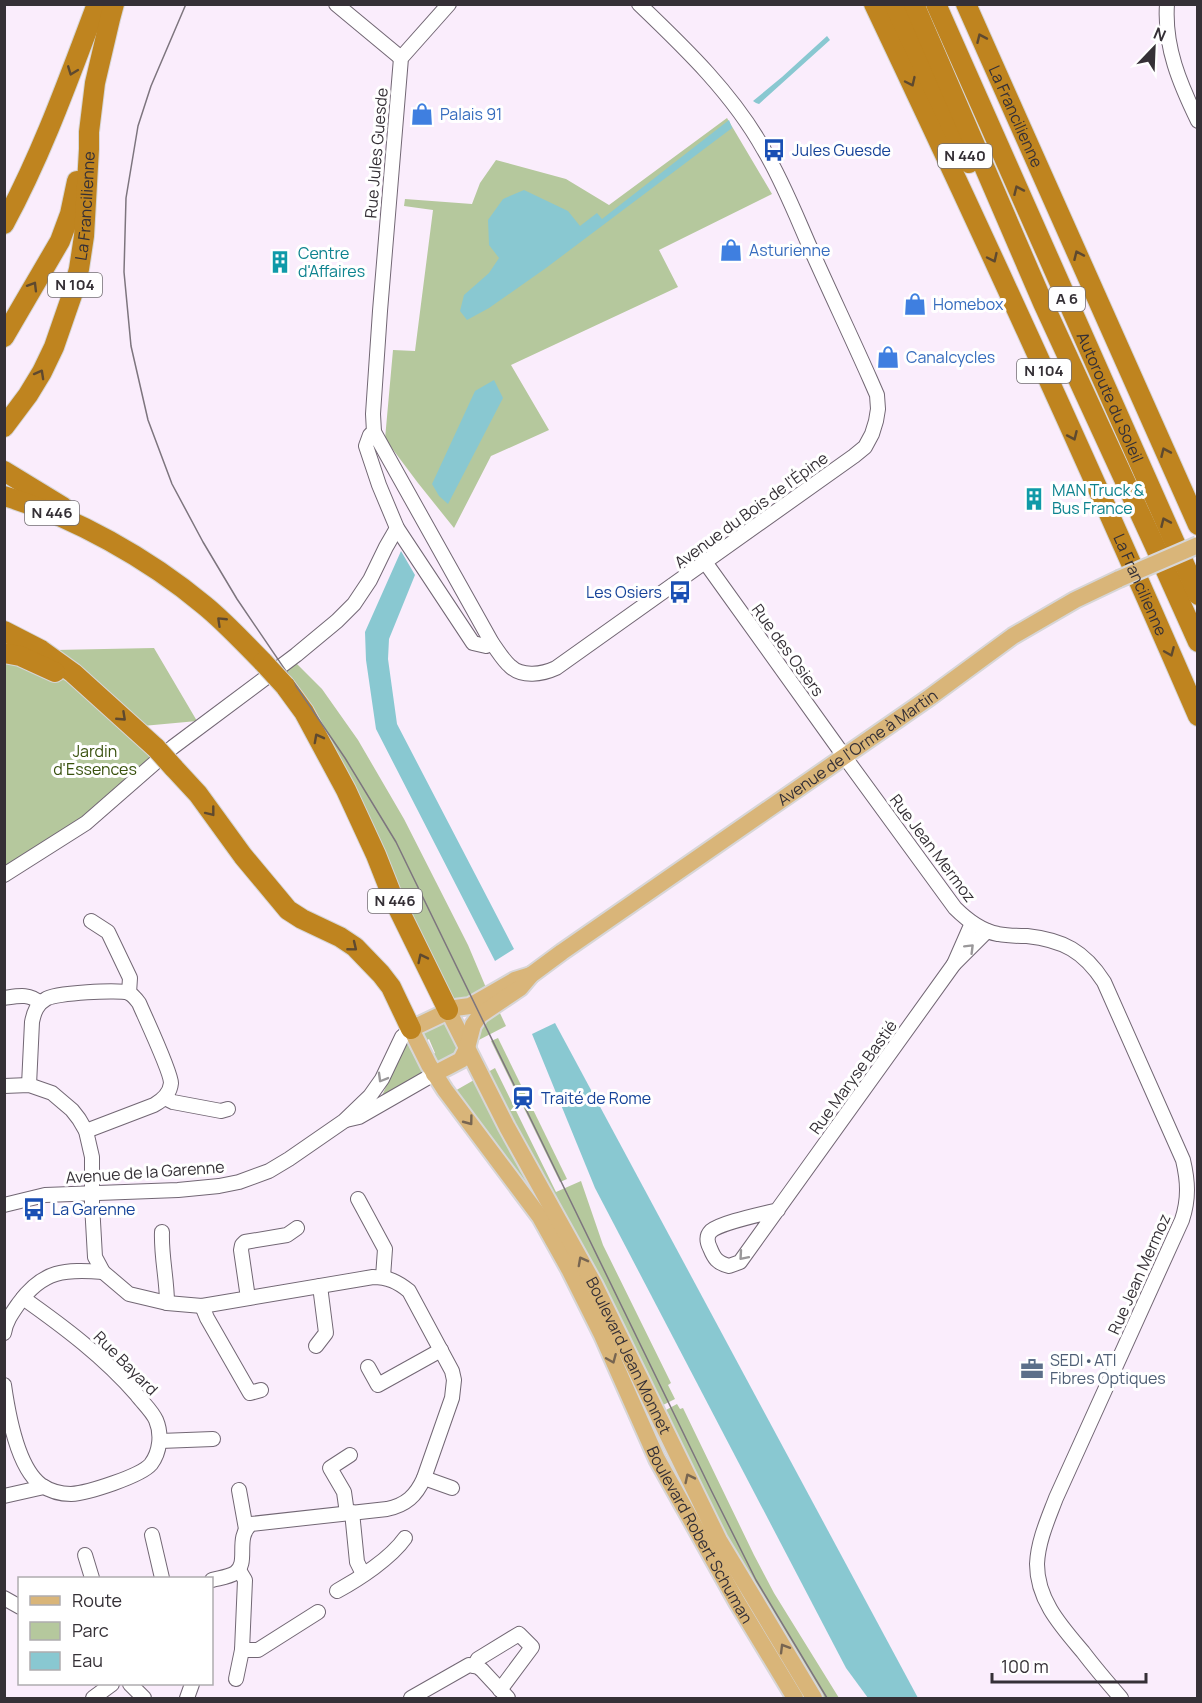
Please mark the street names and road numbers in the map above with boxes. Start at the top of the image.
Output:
street label: La Francilienne [984,62,1048,171]
street label: Rue Jules Guesde [359,87,393,219]
road number: N 440 [938,144,992,168]
street label: La Francilienne [69,151,100,262]
road number: N 104 [48,273,102,297]
road number: A 6 [1049,287,1085,311]
street label: Autoroute du Soleil [1072,328,1149,466]
road number: N 104 [1017,359,1071,383]
street label: Avenue du Bois de l'Épine [670,447,832,573]
road number: N 446 [25,501,79,525]
street label: La Francilienne [1108,530,1173,639]
street label: Rue des Osiers [747,599,829,701]
street label: Avenue de l'Orme à Martin [773,684,942,811]
street label: Rue Jean Mermoz [885,789,981,907]
road number: N 446 [368,889,422,913]
street label: Rue Maryse Bastié [804,1015,902,1139]
street label: Avenue de la Garenne [65,1155,225,1189]
street label: Rue Jean Mermoz [1103,1210,1175,1338]
street label: Boulevard Jean Monnet [581,1273,677,1438]
street label: Rue Bayard [89,1326,163,1400]
street label: Boulevard Robert Schuman [642,1443,758,1627]

